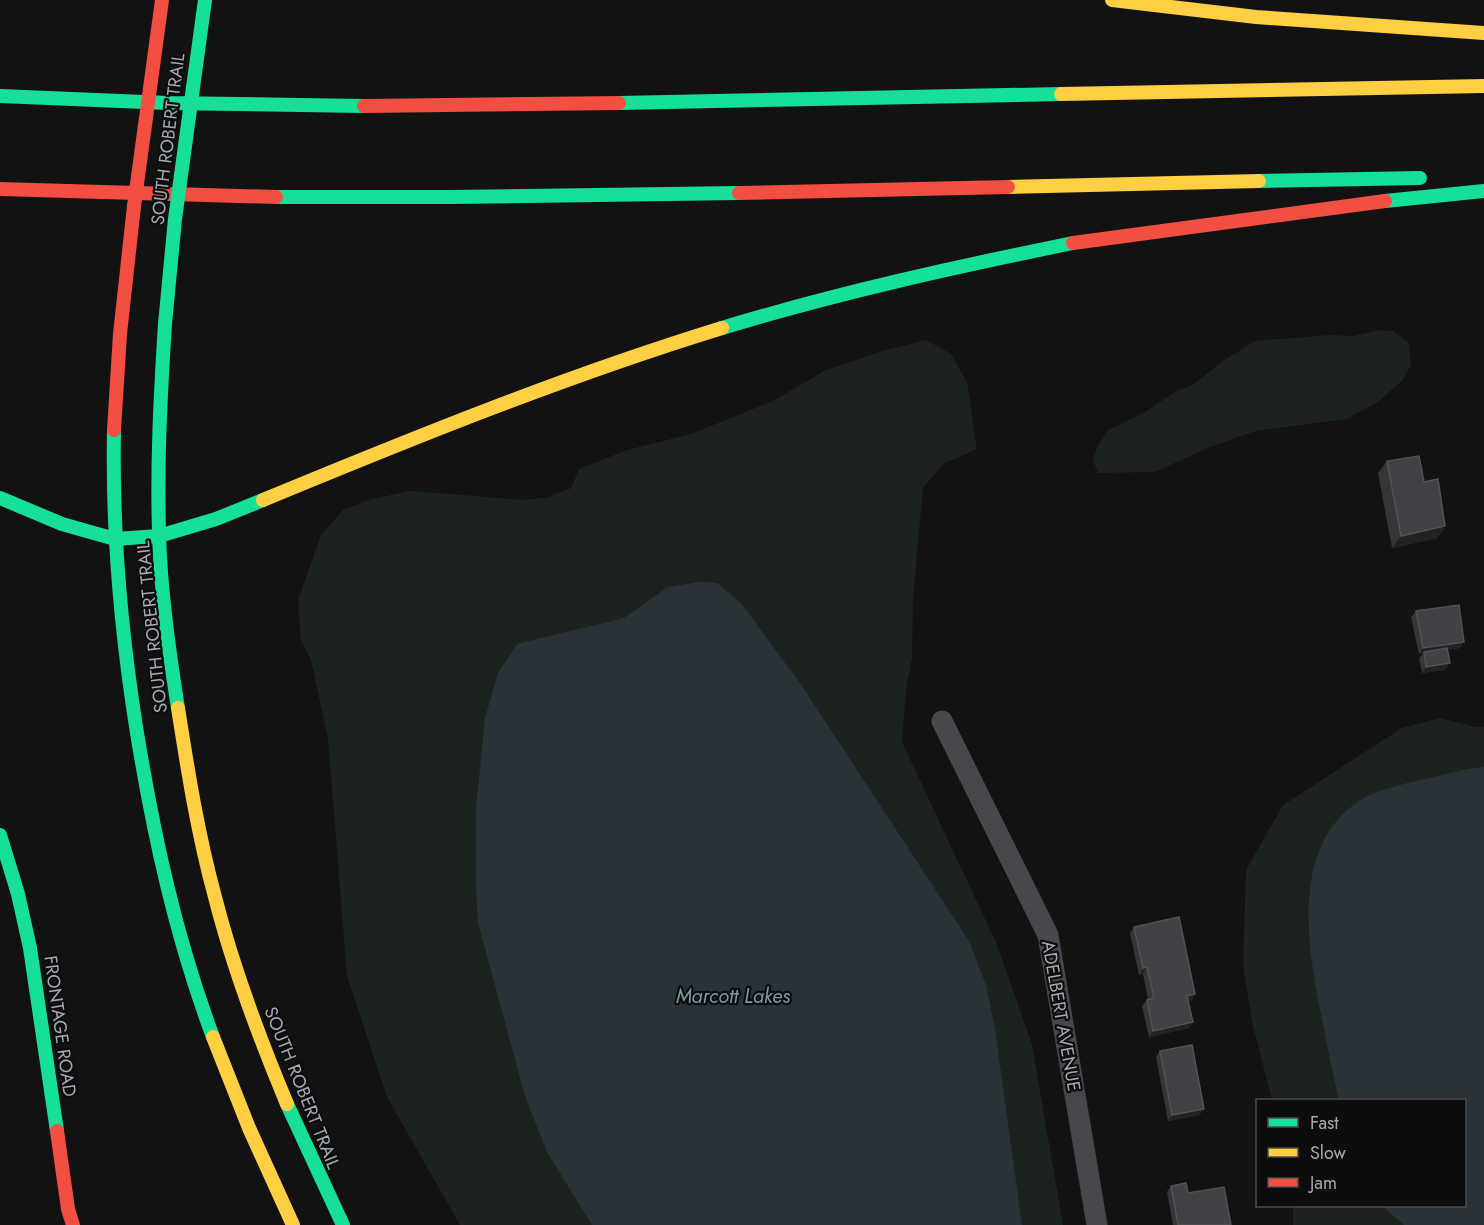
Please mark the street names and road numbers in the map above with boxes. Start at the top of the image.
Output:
street label: SOUTH ROBERT TRAIL [145,52,191,226]
street label: SOUTH ROBERT TRAIL [130,540,174,714]
street label: ADELBERT AVENUE [1035,938,1087,1094]
street label: FRONTAGE ROAD [37,954,83,1098]
street label: SOUTH ROBERT TRAIL [258,1003,346,1173]

